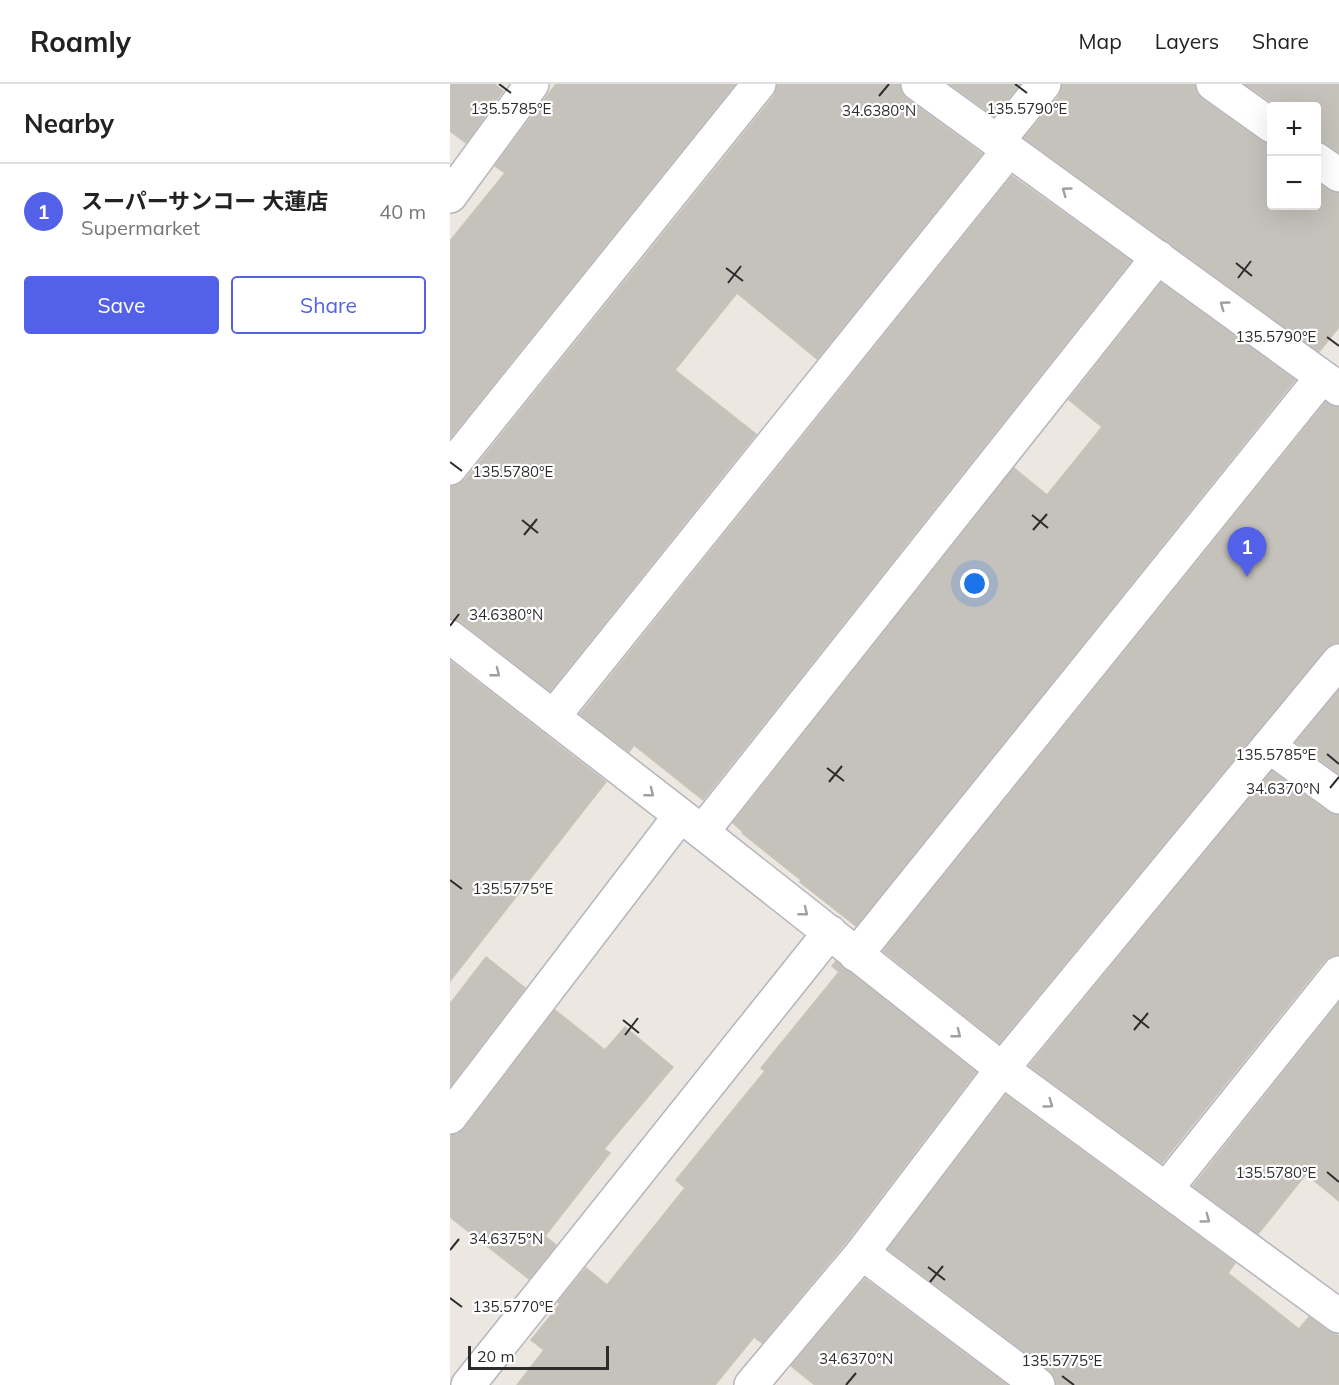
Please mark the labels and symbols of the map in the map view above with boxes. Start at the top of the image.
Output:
text: 135.5785°E [471,99,552,118]
text: 135.5790°E [987,99,1068,118]
text: 34.6380°N [842,101,916,120]
one-way arrow [1061,187,1072,198]
one-way arrow [1219,301,1230,312]
text: 135.5790°E [1236,327,1317,346]
text: 135.5780°E [473,462,554,481]
pin: 1 [1228,528,1266,577]
your location [960,569,989,598]
text: 34.6380°N [469,605,543,624]
one-way arrow [490,666,501,677]
text: 135.5785°E [1236,745,1317,764]
text: 34.6370°N [1246,779,1320,798]
one-way arrow [644,785,655,796]
text: 135.5775°E [473,879,554,898]
one-way arrow [798,905,809,916]
one-way arrow [950,1026,961,1037]
one-way arrow [1043,1097,1054,1108]
text: 135.5780°E [1236,1163,1317,1182]
one-way arrow [1200,1212,1211,1223]
text: 34.6375°N [469,1229,543,1248]
text: 135.5770°E [473,1297,554,1316]
scale bar [468,1343,609,1370]
text: 34.6370°N [819,1349,893,1368]
text: 135.5775°E [1022,1351,1103,1370]

